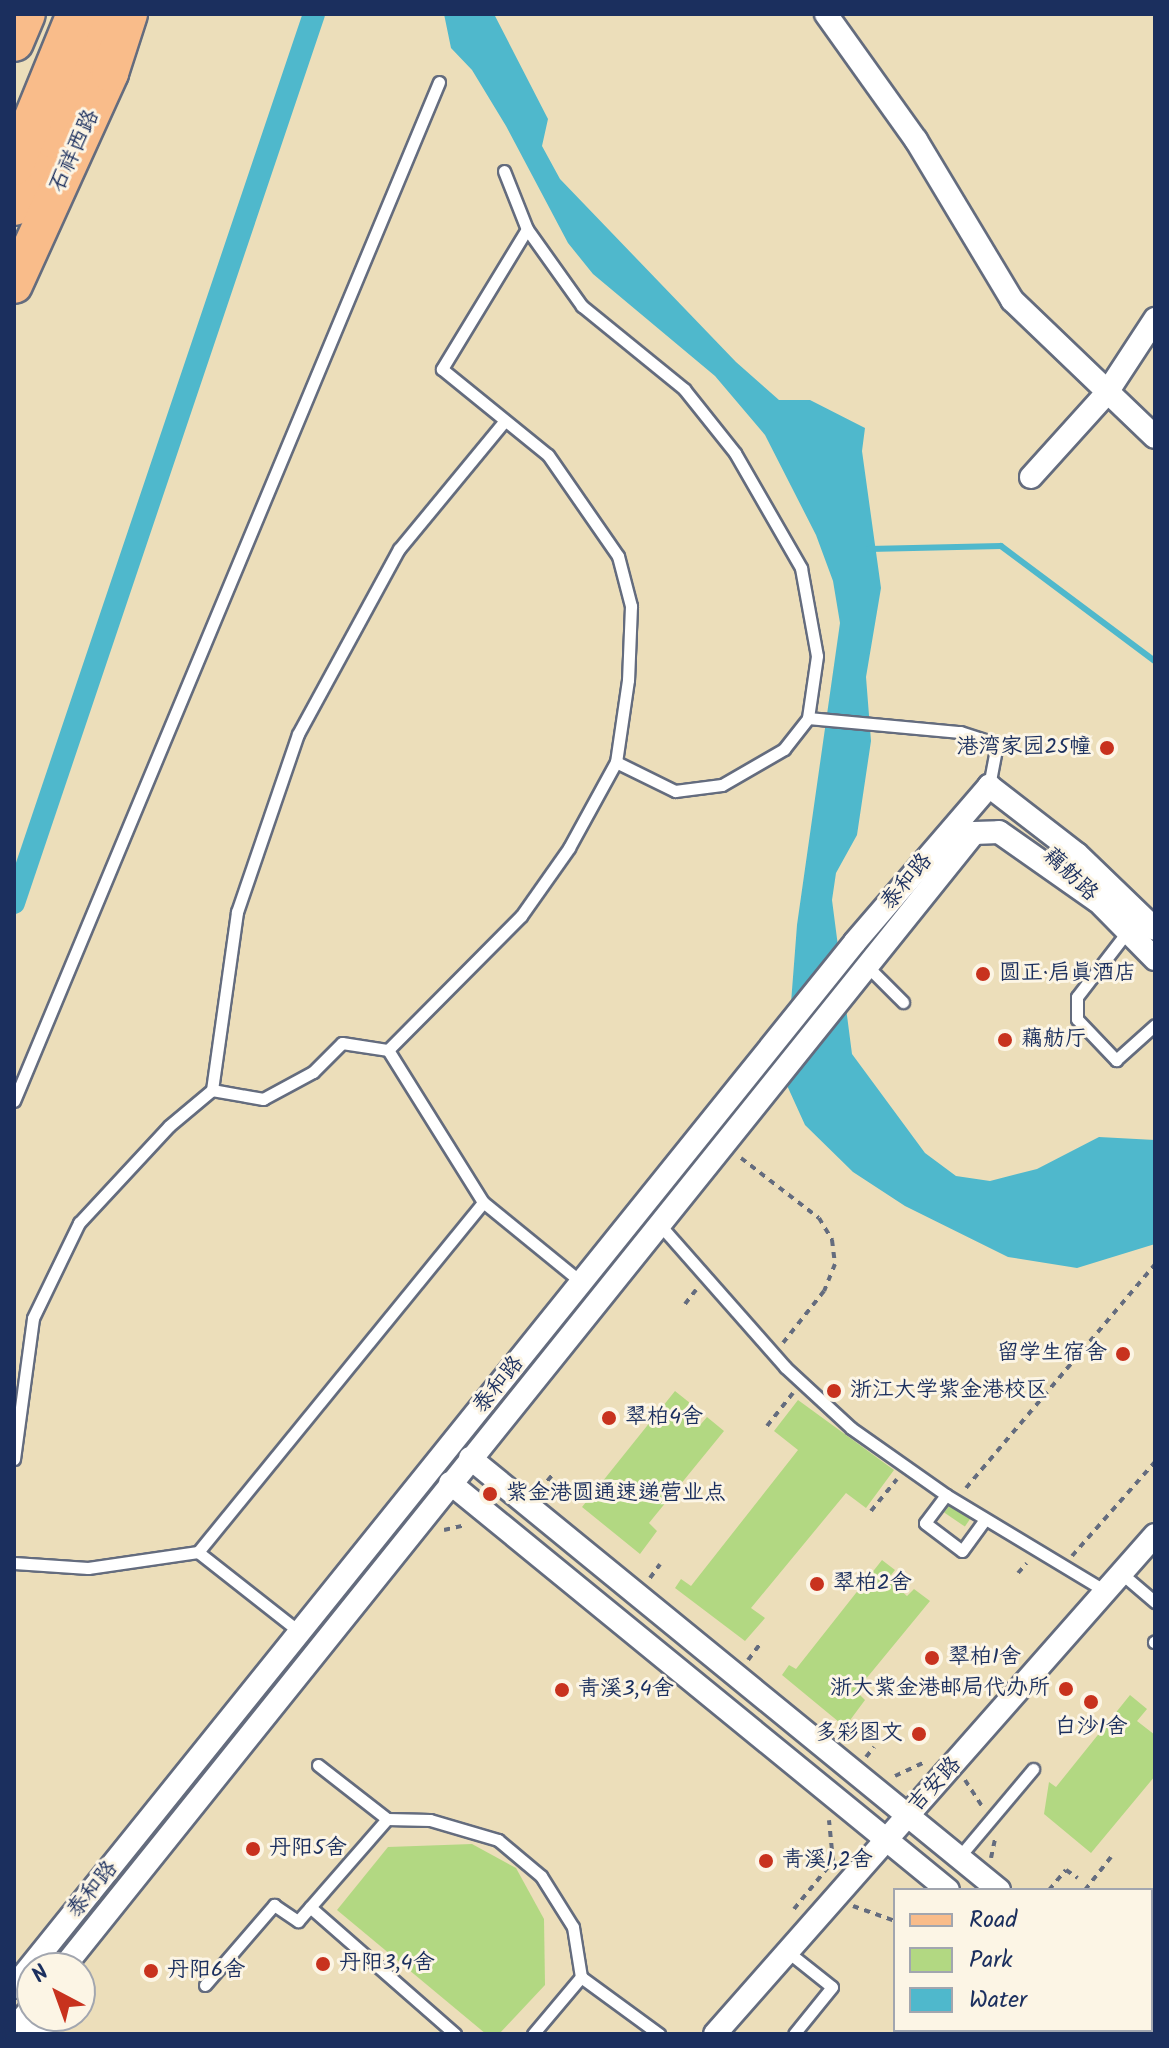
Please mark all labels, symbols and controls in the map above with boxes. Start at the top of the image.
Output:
street label: 石祥西路 [44,106,106,196]
place label: 港湾家园25幢 [956,735,1091,761]
marker: 港湾家园25幢 [1098,739,1116,757]
street label: 藕舫路 [1037,843,1103,907]
street label: 泰和路 [876,848,938,916]
place label: 圆正·启真酒店 [999,961,1136,987]
marker: 圆正·启真酒店 [974,965,992,983]
place label: 藕舫厅 [1021,1027,1087,1053]
marker: 藕舫厅 [996,1031,1014,1049]
place label: 留学生宿舍 [997,1341,1107,1367]
marker: 留学生宿舍 [1114,1345,1132,1363]
street label: 泰和路 [468,1351,530,1419]
place label: 浙江大学紫金港校区 [850,1378,1048,1404]
marker: 浙江大学紫金港校区 [825,1382,843,1400]
place label: 翠柏4舍 [625,1405,703,1431]
marker: 翠柏4舍 [600,1409,618,1427]
place label: 紫金港圆通速递营业点 [506,1481,726,1507]
marker: 紫金港圆通速递营业点 [481,1485,499,1503]
place label: 翠柏2舍 [833,1571,912,1597]
marker: 翠柏2舍 [808,1575,826,1593]
place label: 翠柏1舍 [948,1645,1021,1671]
marker: 翠柏1舍 [923,1649,941,1667]
place label: 浙大紫金港邮局代办所 [830,1676,1050,1702]
place label: 青溪3,4舍 [578,1677,674,1703]
marker: 浙大紫金港邮局代办所 [1057,1680,1075,1698]
marker: 青溪3,4舍 [553,1681,571,1699]
marker: 白沙1舍 [1082,1693,1100,1711]
place label: 白沙1舍 [1055,1715,1127,1741]
place label: 多彩图文 [815,1721,903,1747]
marker: 多彩图文 [910,1725,928,1743]
street label: 吉安路 [903,1752,967,1818]
place label: 丹阳5舍 [269,1836,347,1862]
marker: 丹阳5舍 [244,1840,262,1858]
place label: 青溪1,2舍 [782,1848,873,1874]
marker: 青溪1,2舍 [757,1852,775,1870]
street label: 泰和路 [62,1856,124,1924]
legend [893,1888,1153,2032]
text: Road [969,1901,1017,1940]
text: Park [969,1941,1013,1980]
place label: 丹阳3,4舍 [339,1951,435,1977]
north arrow [16,1952,96,2032]
marker: 丹阳3,4舍 [314,1955,332,1973]
text: N [25,1957,58,1993]
place label: 丹阳6舍 [167,1958,245,1984]
marker: 丹阳6舍 [142,1962,160,1980]
text: Water [969,1981,1027,2020]

